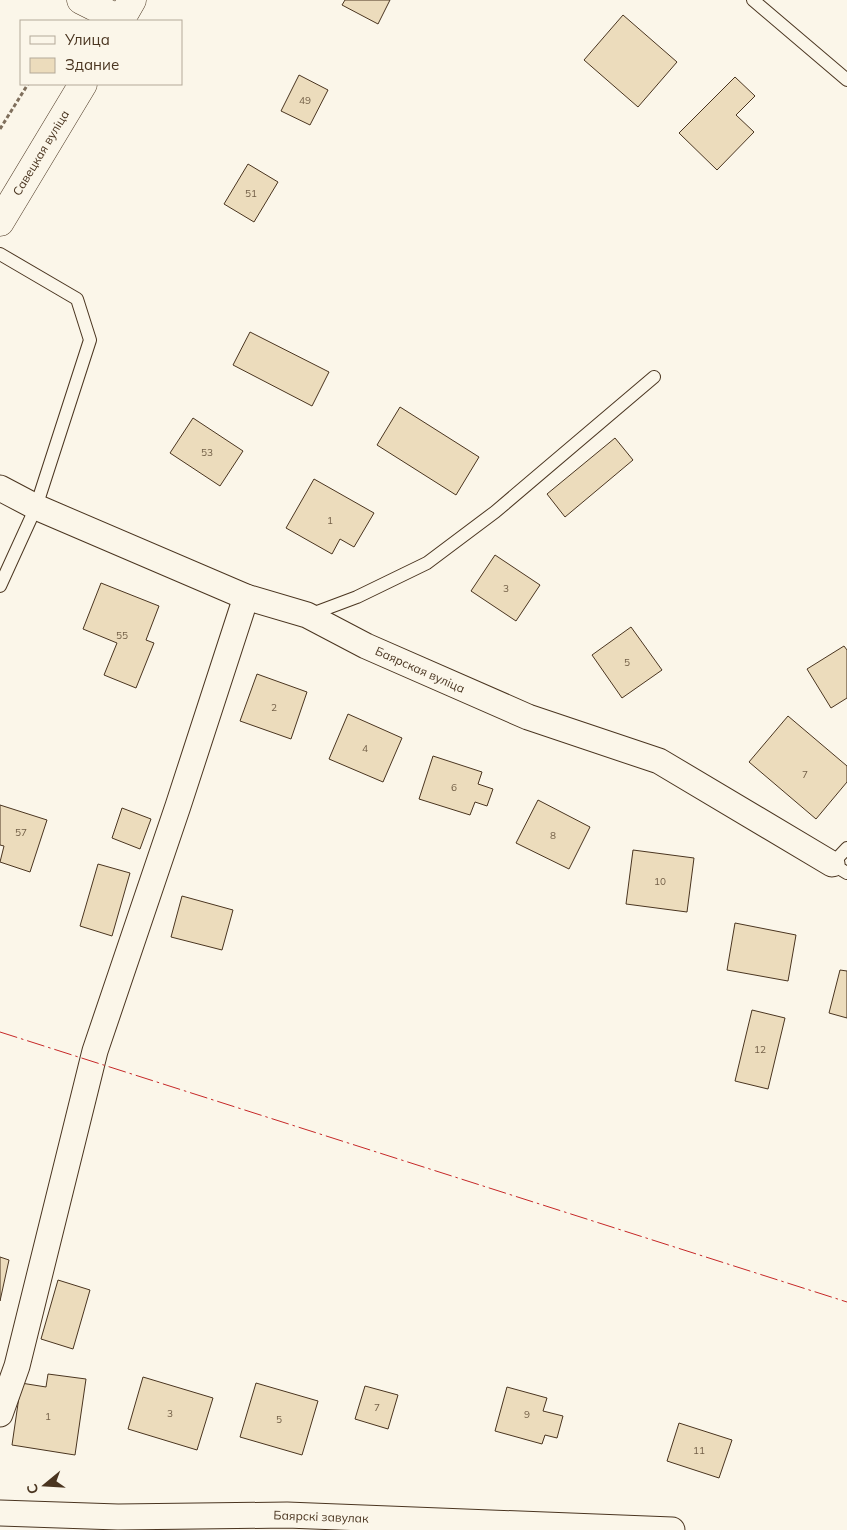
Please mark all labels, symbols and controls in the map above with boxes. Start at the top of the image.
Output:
legend [20,20,182,85]
text: Улица [64,30,110,49]
text: Здание [65,55,119,74]
house number: 49 [299,94,311,107]
street label: Савецкая вуліца [9,107,72,198]
house number: 51 [245,187,257,200]
house number: 53 [201,446,213,459]
house number: 1 [327,514,333,527]
house number: 3 [503,582,509,595]
house number: 55 [116,629,128,642]
street label: Баярская вуліца [373,643,467,696]
house number: 5 [624,656,630,669]
house number: 2 [271,701,277,714]
house number: 4 [362,742,368,755]
house number: 7 [802,768,808,781]
house number: 6 [451,781,457,794]
house number: 57 [15,826,27,839]
house number: 8 [550,829,556,842]
house number: 10 [654,875,666,888]
house number: 12 [754,1043,766,1056]
house number: 7 [374,1401,380,1414]
house number: 3 [167,1407,173,1420]
house number: 9 [524,1408,530,1421]
house number: 1 [45,1410,51,1423]
house number: 5 [276,1413,282,1426]
house number: 11 [693,1444,705,1457]
north arrow [20,1460,70,1510]
text: С [23,1482,43,1496]
street label: Баярскі завулак [273,1507,369,1526]

